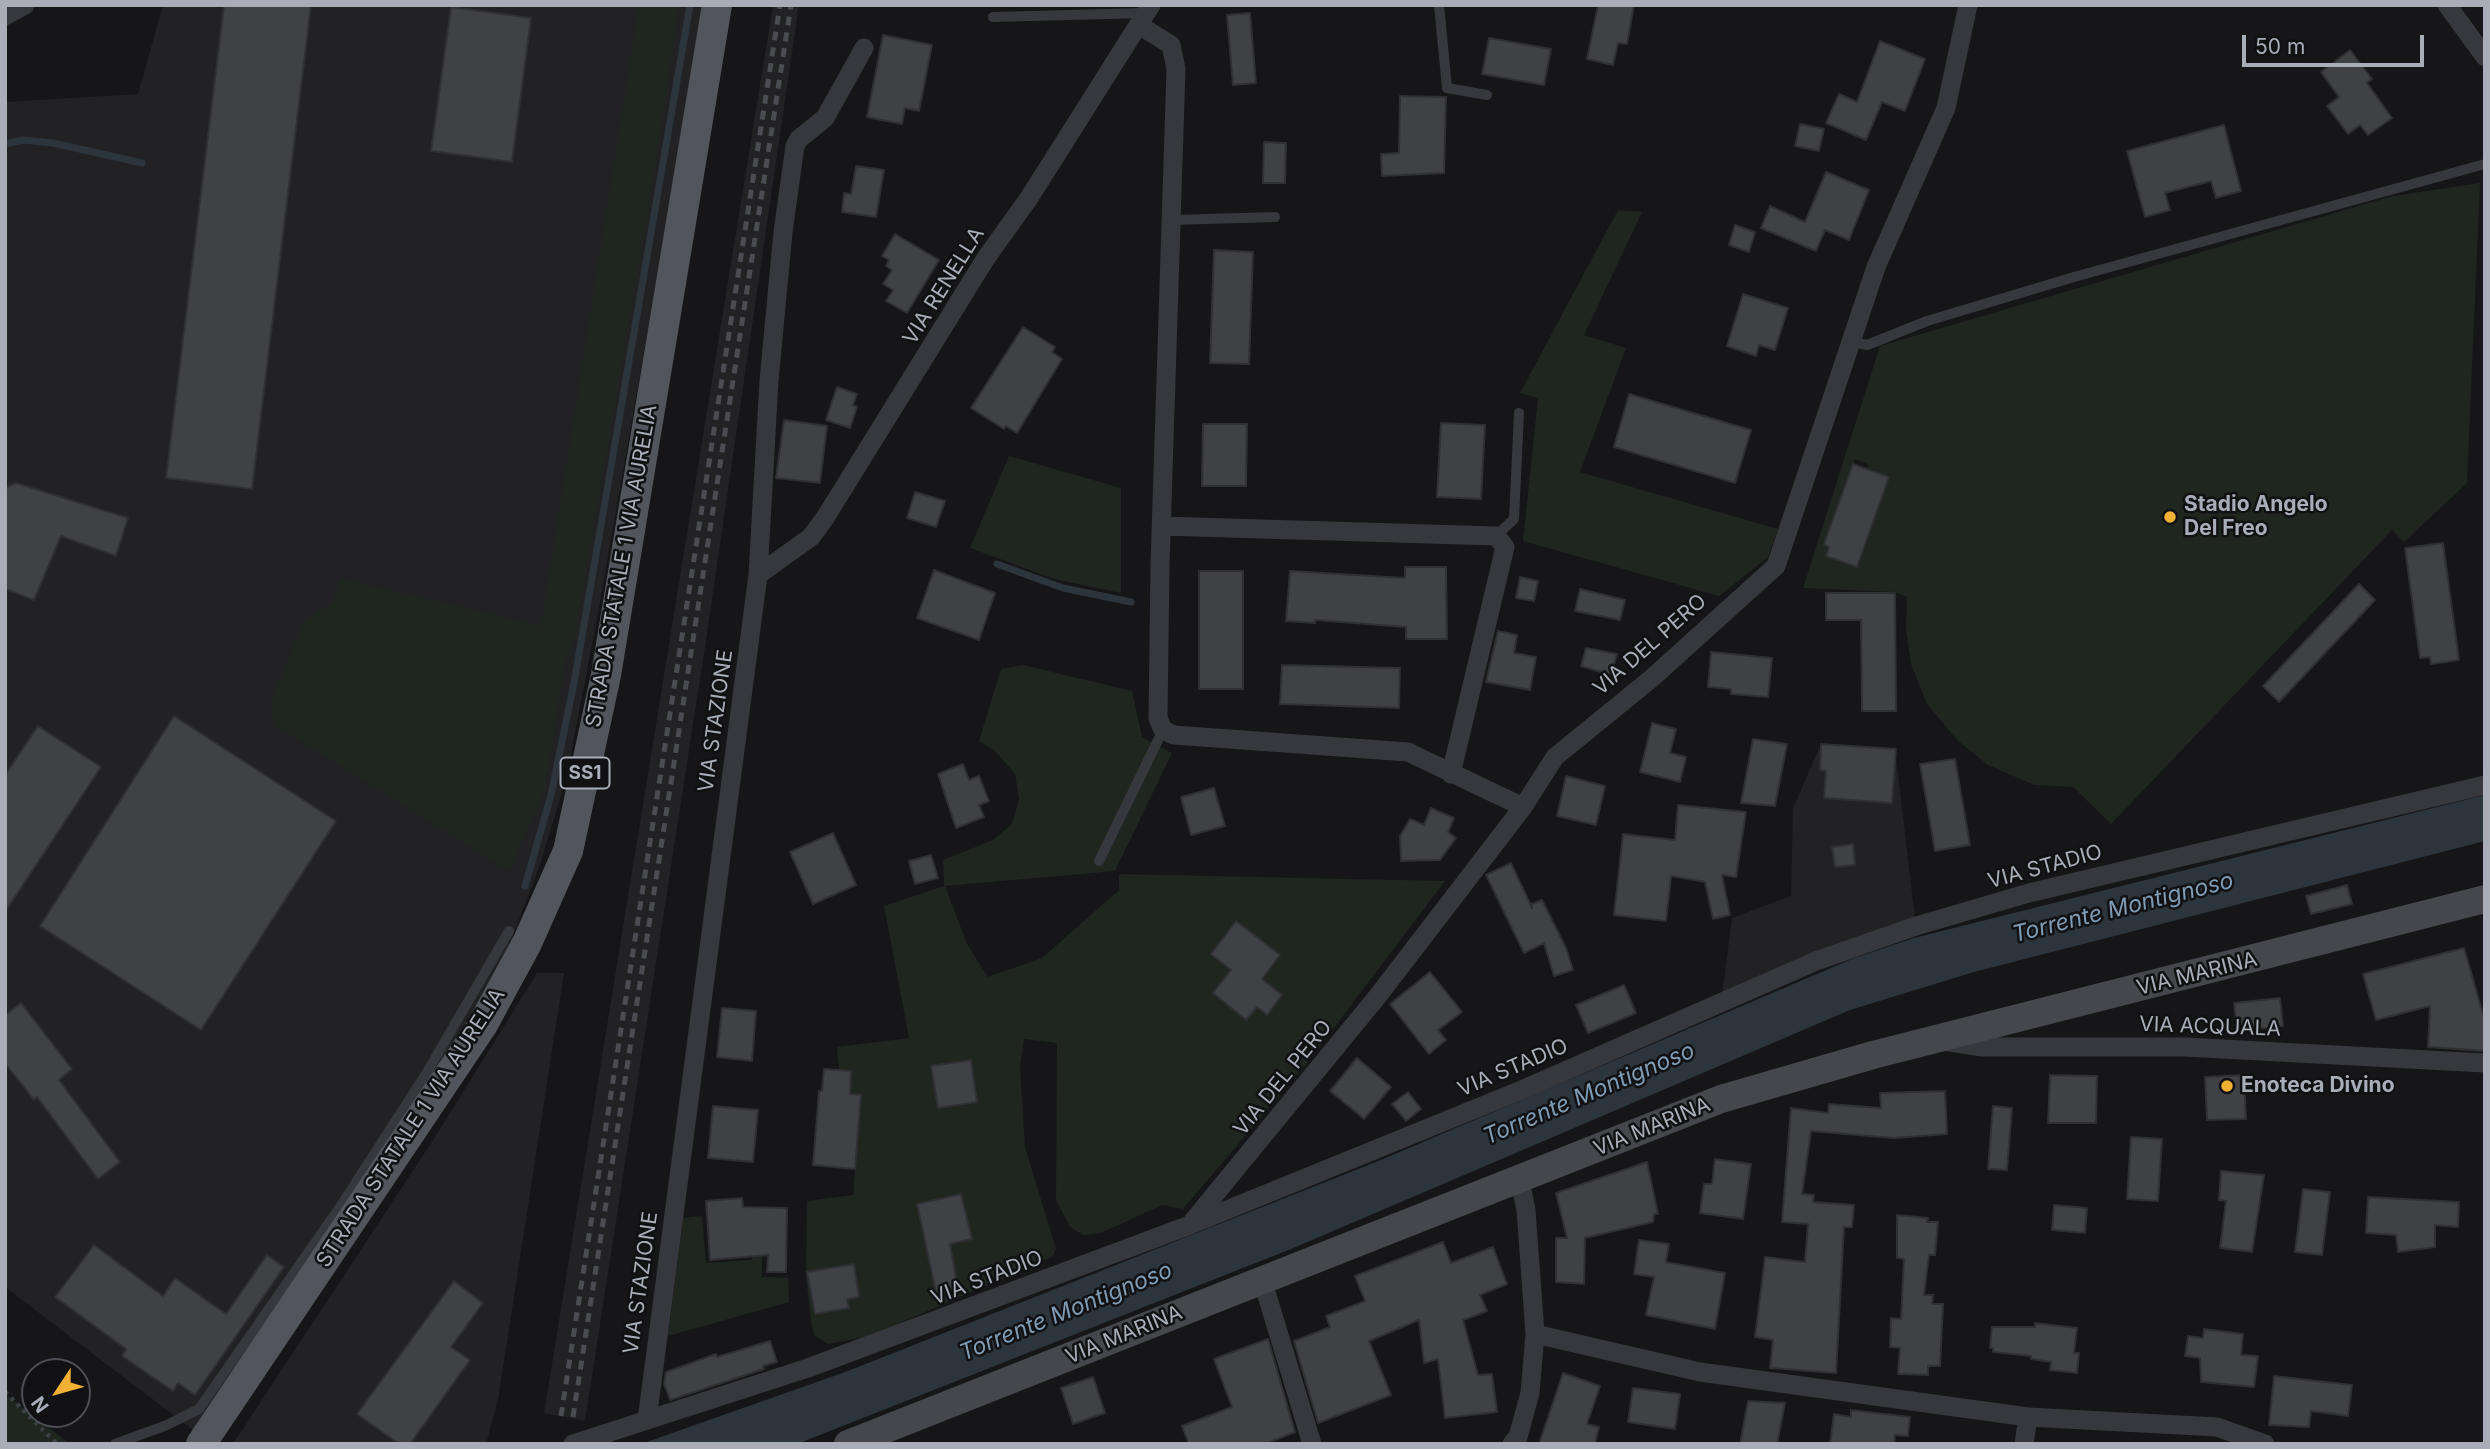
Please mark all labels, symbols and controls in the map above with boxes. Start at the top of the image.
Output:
scale bar [2245,21,2427,65]
text: 50 m [2255,34,2305,59]
street label: VIA RENELLA [898,223,990,349]
street label: STRADA STATALE 1 VIA AURELIA [581,403,663,729]
place label: Stadio Angelo Del Freo [2184,492,2328,542]
marker: Stadio Angelo Del Freo [2162,509,2178,525]
street label: VIA DEL PERO [1588,589,1712,701]
street label: VIA STAZIONE [694,648,738,794]
road number: SS1 [560,758,610,788]
street label: VIA STADIO [1985,840,2105,894]
water label: Torrente Montignoso [2010,867,2236,949]
street label: VIA MARINA [2134,947,2260,1001]
street label: STRADA STATALE 1 VIA AURELIA [311,984,511,1272]
street label: VIA ACQUALA [2139,1012,2281,1042]
street label: VIA DEL PERO [1229,1015,1337,1141]
street label: VIA STADIO [1454,1034,1572,1102]
water label: Torrente Montignoso [1479,1037,1699,1151]
place label: Enoteca Divino [2241,1073,2395,1099]
marker: Enoteca Divino [2219,1078,2235,1094]
street label: VIA MARINA [1590,1092,1714,1162]
street label: VIA STAZIONE [619,1210,663,1356]
street label: VIA STADIO [928,1245,1046,1311]
water label: Torrente Montignoso [956,1257,1176,1367]
street label: VIA MARINA [1062,1300,1186,1370]
north arrow [21,1358,91,1428]
text: N [27,1392,54,1417]

